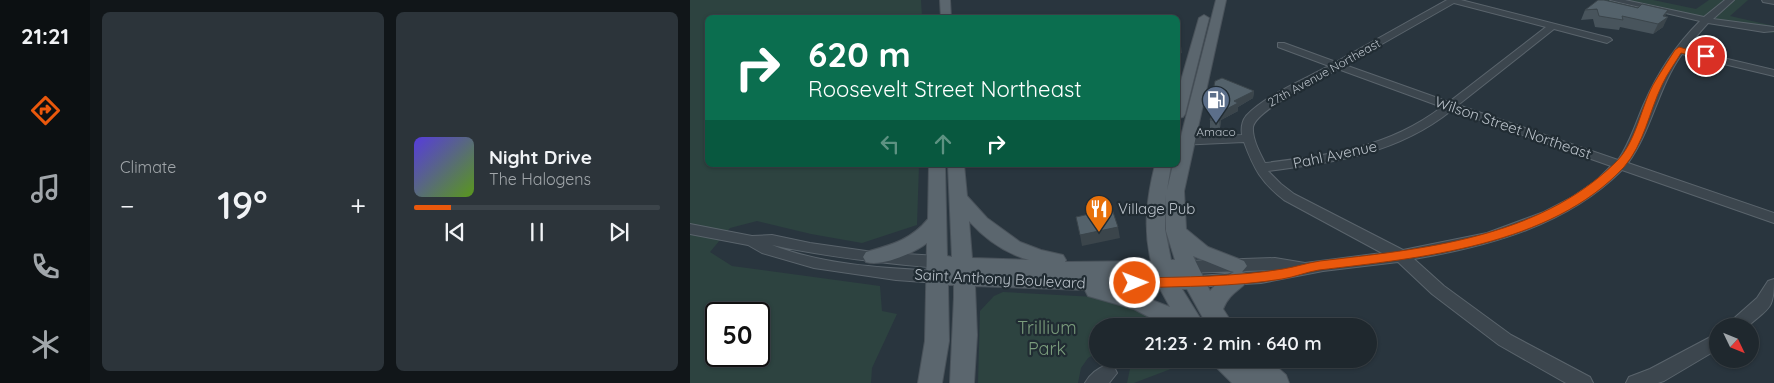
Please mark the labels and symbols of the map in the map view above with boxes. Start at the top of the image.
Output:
street label: 27th Avenue Northeast [1265,35,1383,110]
pin [1685,35,1727,77]
fuel station icon: Amaco [1201,85,1231,124]
street label: Wilson Street Northeast [1432,92,1594,163]
place label: Amaco [1196,124,1236,139]
street label: Pahl Avenue [1291,136,1379,173]
restaurant icon: Village Pub [1084,194,1114,233]
place label: Village Pub [1118,199,1195,218]
position arrow [1108,256,1160,308]
street label: Saint Anthony Boulevard [914,265,1086,292]
speed limit sign: 50 [705,302,770,367]
park label: Trillium Park [1017,316,1077,360]
north arrow [1709,318,1759,368]

